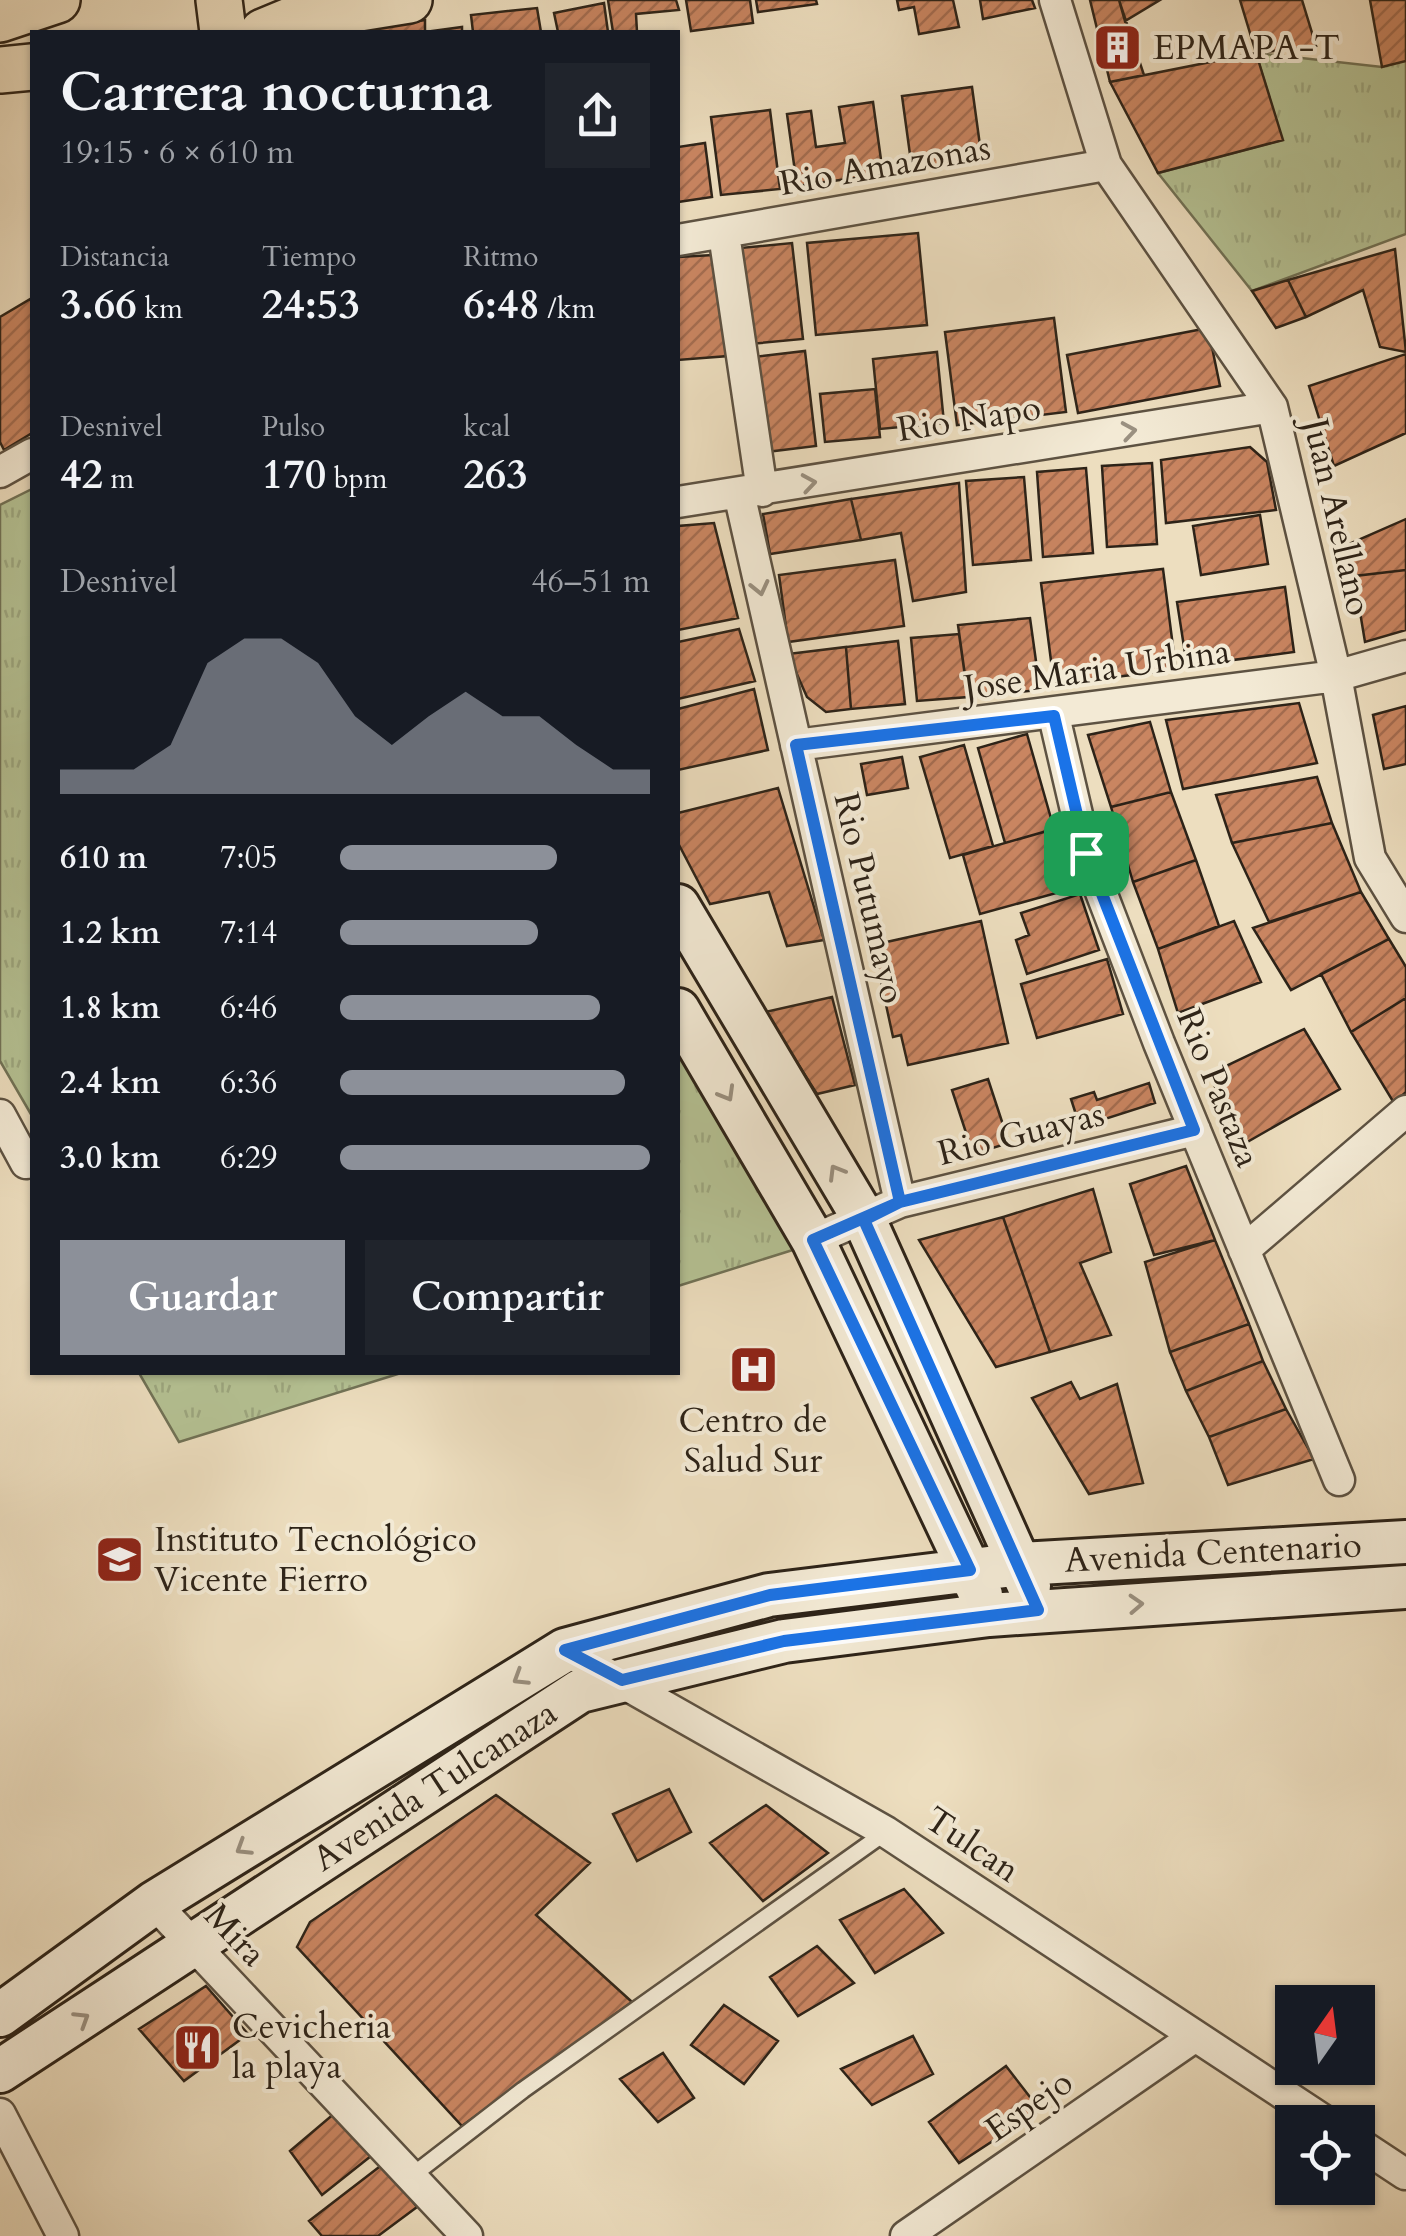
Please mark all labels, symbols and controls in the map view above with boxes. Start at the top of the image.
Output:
building icon: EPMAPA-T [1092,22,1144,74]
place label: EPMAPA-T [1153,24,1340,72]
text: Carrera nocturna [60,56,492,130]
button: share [545,63,650,168]
street label: Rio Amazonas [776,124,994,208]
text: 19:15 · 6 × 610 m [60,131,294,175]
text: Distancia [60,238,170,276]
text: Tiempo [262,238,357,276]
text: Ritmo [463,238,538,276]
text: 3.66 [60,276,137,333]
text: 24:53 [262,276,360,333]
text: 6:48 [463,276,540,333]
text: km [137,290,183,328]
text: /km [540,290,595,328]
street label: Rio Napo [894,384,1044,454]
text: Desnivel [60,408,163,446]
text: Pulso [262,408,325,446]
text: kcal [463,408,510,446]
street label: Juan Arellano [1290,409,1383,620]
one-way arrow [1121,421,1138,442]
text: 42 [60,446,103,503]
text: 170 [262,446,326,503]
text: 263 [463,446,528,503]
text: m [103,460,134,498]
text: bpm [326,460,387,498]
one-way arrow [800,473,817,494]
text: Desnivel [60,560,177,604]
text: 46–51 m [531,560,650,604]
one-way arrow [748,580,769,597]
street label: Jose Maria Urbina [956,628,1233,713]
street label: Rio Putumayo [821,788,917,1008]
pin [1044,811,1129,896]
icon: arrive [1059,826,1114,881]
text: 610 m [60,836,147,880]
text: 7:05 [220,836,277,880]
text: 1.2 km [60,911,160,955]
text: 7:14 [220,911,277,955]
text: 1.8 km [60,986,160,1030]
text: 6:46 [220,986,277,1030]
street label: Rio Pastaza [1164,1002,1272,1174]
text: 2.4 km [60,1061,160,1105]
text: 6:36 [220,1061,277,1105]
one-way arrow [715,1083,734,1101]
street label: Rio Guayas [933,1090,1109,1178]
text: 3.0 km [60,1136,160,1180]
text: 6:29 [220,1136,277,1180]
one-way arrow [829,1165,848,1183]
button: Guardar [60,1240,345,1355]
button: Compartir [365,1240,650,1355]
hospital icon: Centro de Salud Sur [727,1343,779,1395]
place label: Centro de Salud Sur [678,1397,828,1485]
place label: Instituto Tecnológico Vicente Fierro [154,1516,477,1604]
street label: Avenida Centenario [1063,1521,1363,1585]
school or university icon: Instituto Tecnológico Vicente Fierro [93,1534,145,1586]
one-way arrow [1128,1594,1144,1615]
one-way arrow [513,1665,531,1684]
street label: Avenida Tulcanaza [304,1689,566,1883]
street label: Tulcan [915,1796,1029,1894]
one-way arrow [236,1836,254,1855]
street label: Mira [193,1893,277,1977]
north arrow [1275,1985,1375,2085]
map controls [1275,1985,1375,2205]
place label: Cevicheria la playa [232,2003,391,2091]
one-way arrow [72,2012,90,2031]
restaurant icon: Cevicheria la playa [171,2021,223,2073]
street label: Espejo [976,2059,1082,2153]
button: locate [1275,2105,1375,2205]

